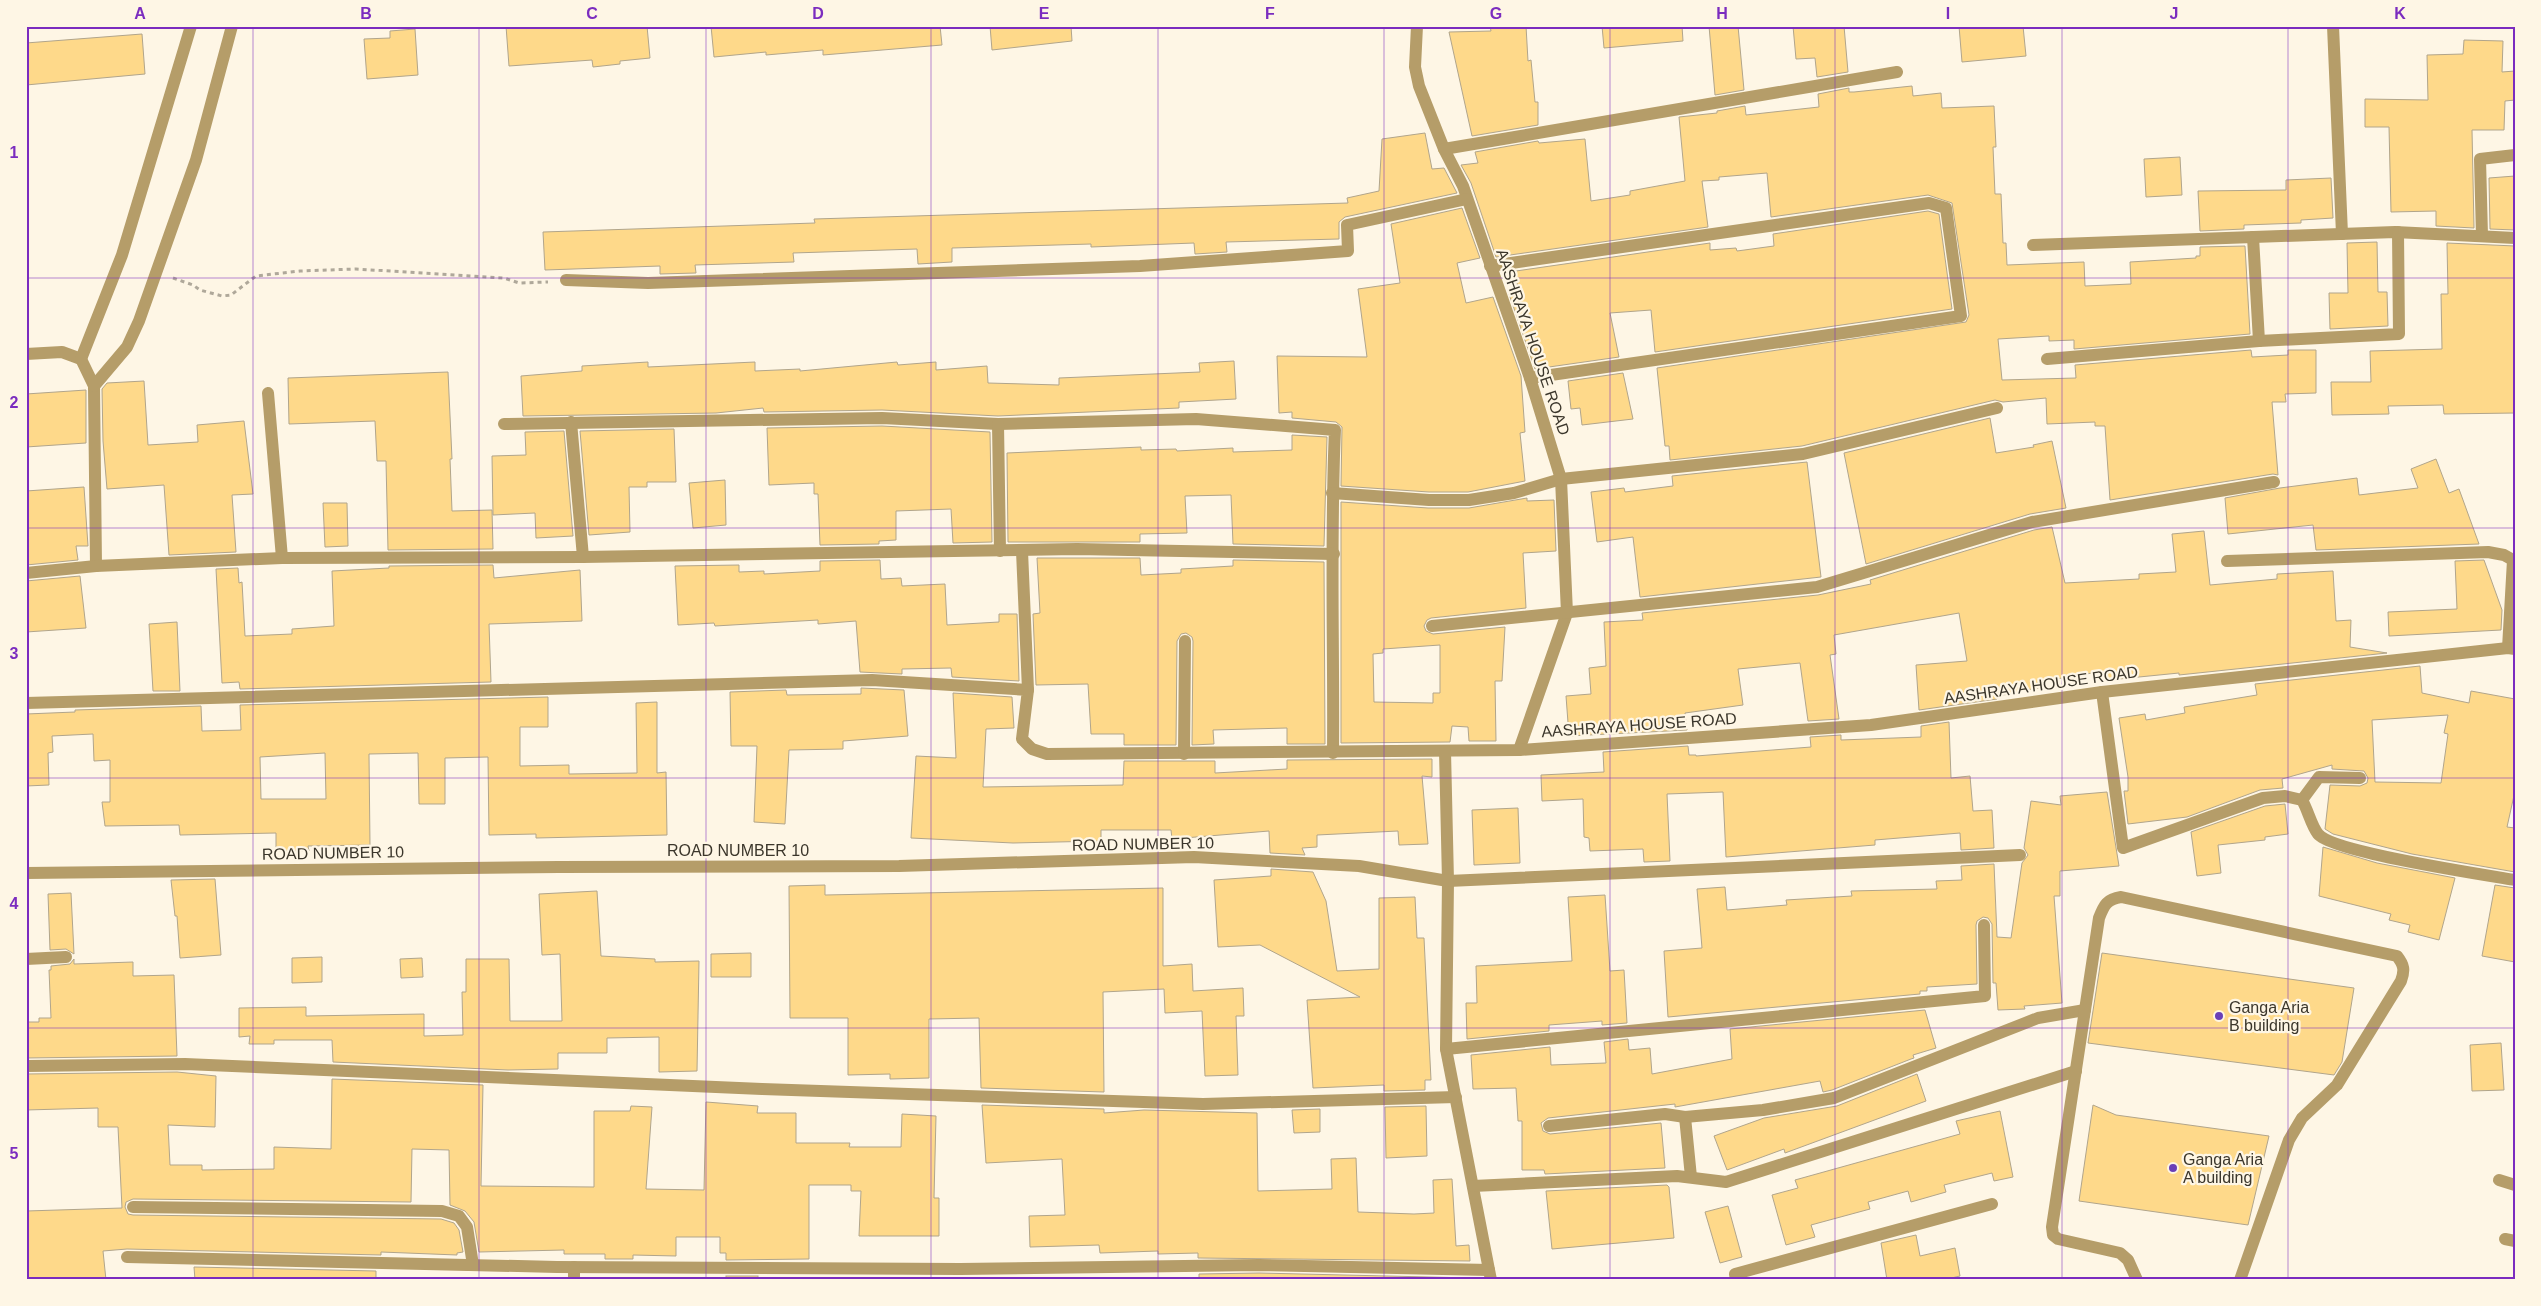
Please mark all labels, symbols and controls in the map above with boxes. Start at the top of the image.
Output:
text: A [134,5,146,22]
text: B [360,5,372,22]
text: C [586,5,598,22]
text: D [812,5,824,22]
text: E [1039,5,1050,22]
text: F [1265,5,1275,22]
text: G [1490,5,1502,22]
text: H [1716,5,1728,22]
text: I [1946,5,1950,22]
text: J [2170,5,2178,22]
text: K [2394,5,2406,22]
text: 1 [10,144,19,161]
street label: AASHRAYA HOUSE ROAD [1493,247,1573,437]
text: 2 [10,394,19,411]
text: 3 [10,645,19,662]
street label: AASHRAYA HOUSE ROAD [1943,663,2139,707]
street label: AASHRAYA HOUSE ROAD [1541,710,1737,740]
street label: ROAD NUMBER 10 [1072,834,1214,854]
street label: ROAD NUMBER 10 [667,842,809,859]
street label: ROAD NUMBER 10 [262,843,404,863]
text: 4 [10,895,19,912]
place label: Ganga Aria B building [2229,999,2309,1034]
marker: Ganga Aria B building [2213,1010,2225,1022]
text: 5 [10,1145,19,1162]
place label: Ganga Aria A building [2183,1151,2263,1186]
marker: Ganga Aria A building [2167,1162,2179,1174]

